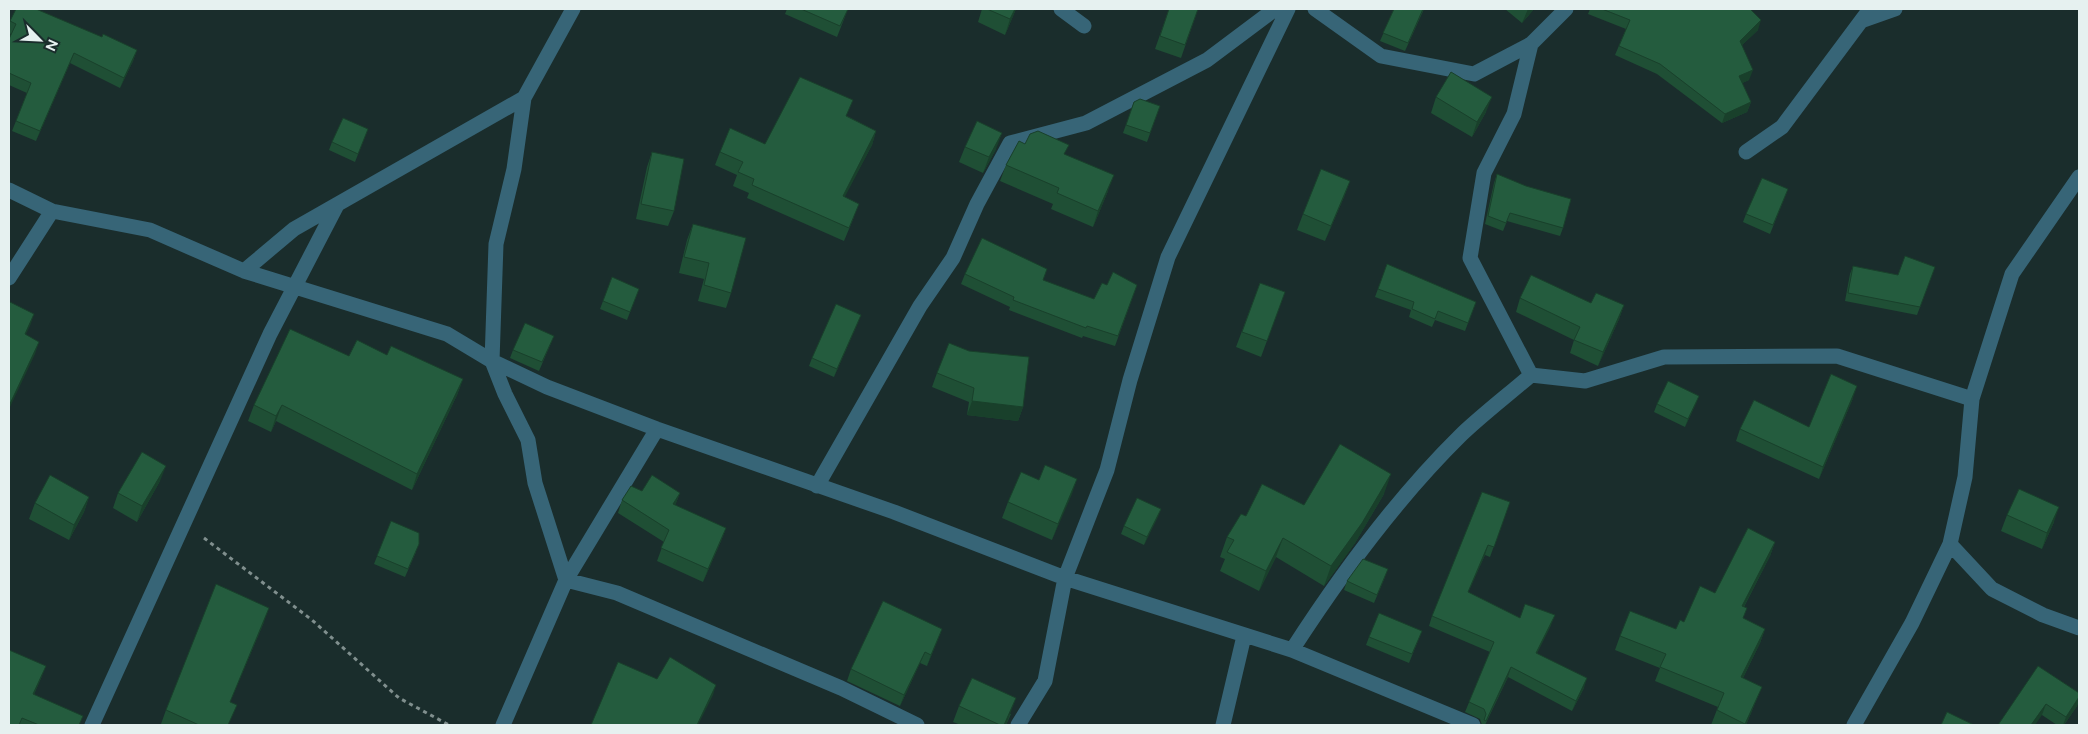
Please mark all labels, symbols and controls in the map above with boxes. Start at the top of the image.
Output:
north arrow [15,15,65,65]
text: N [41,37,61,53]

